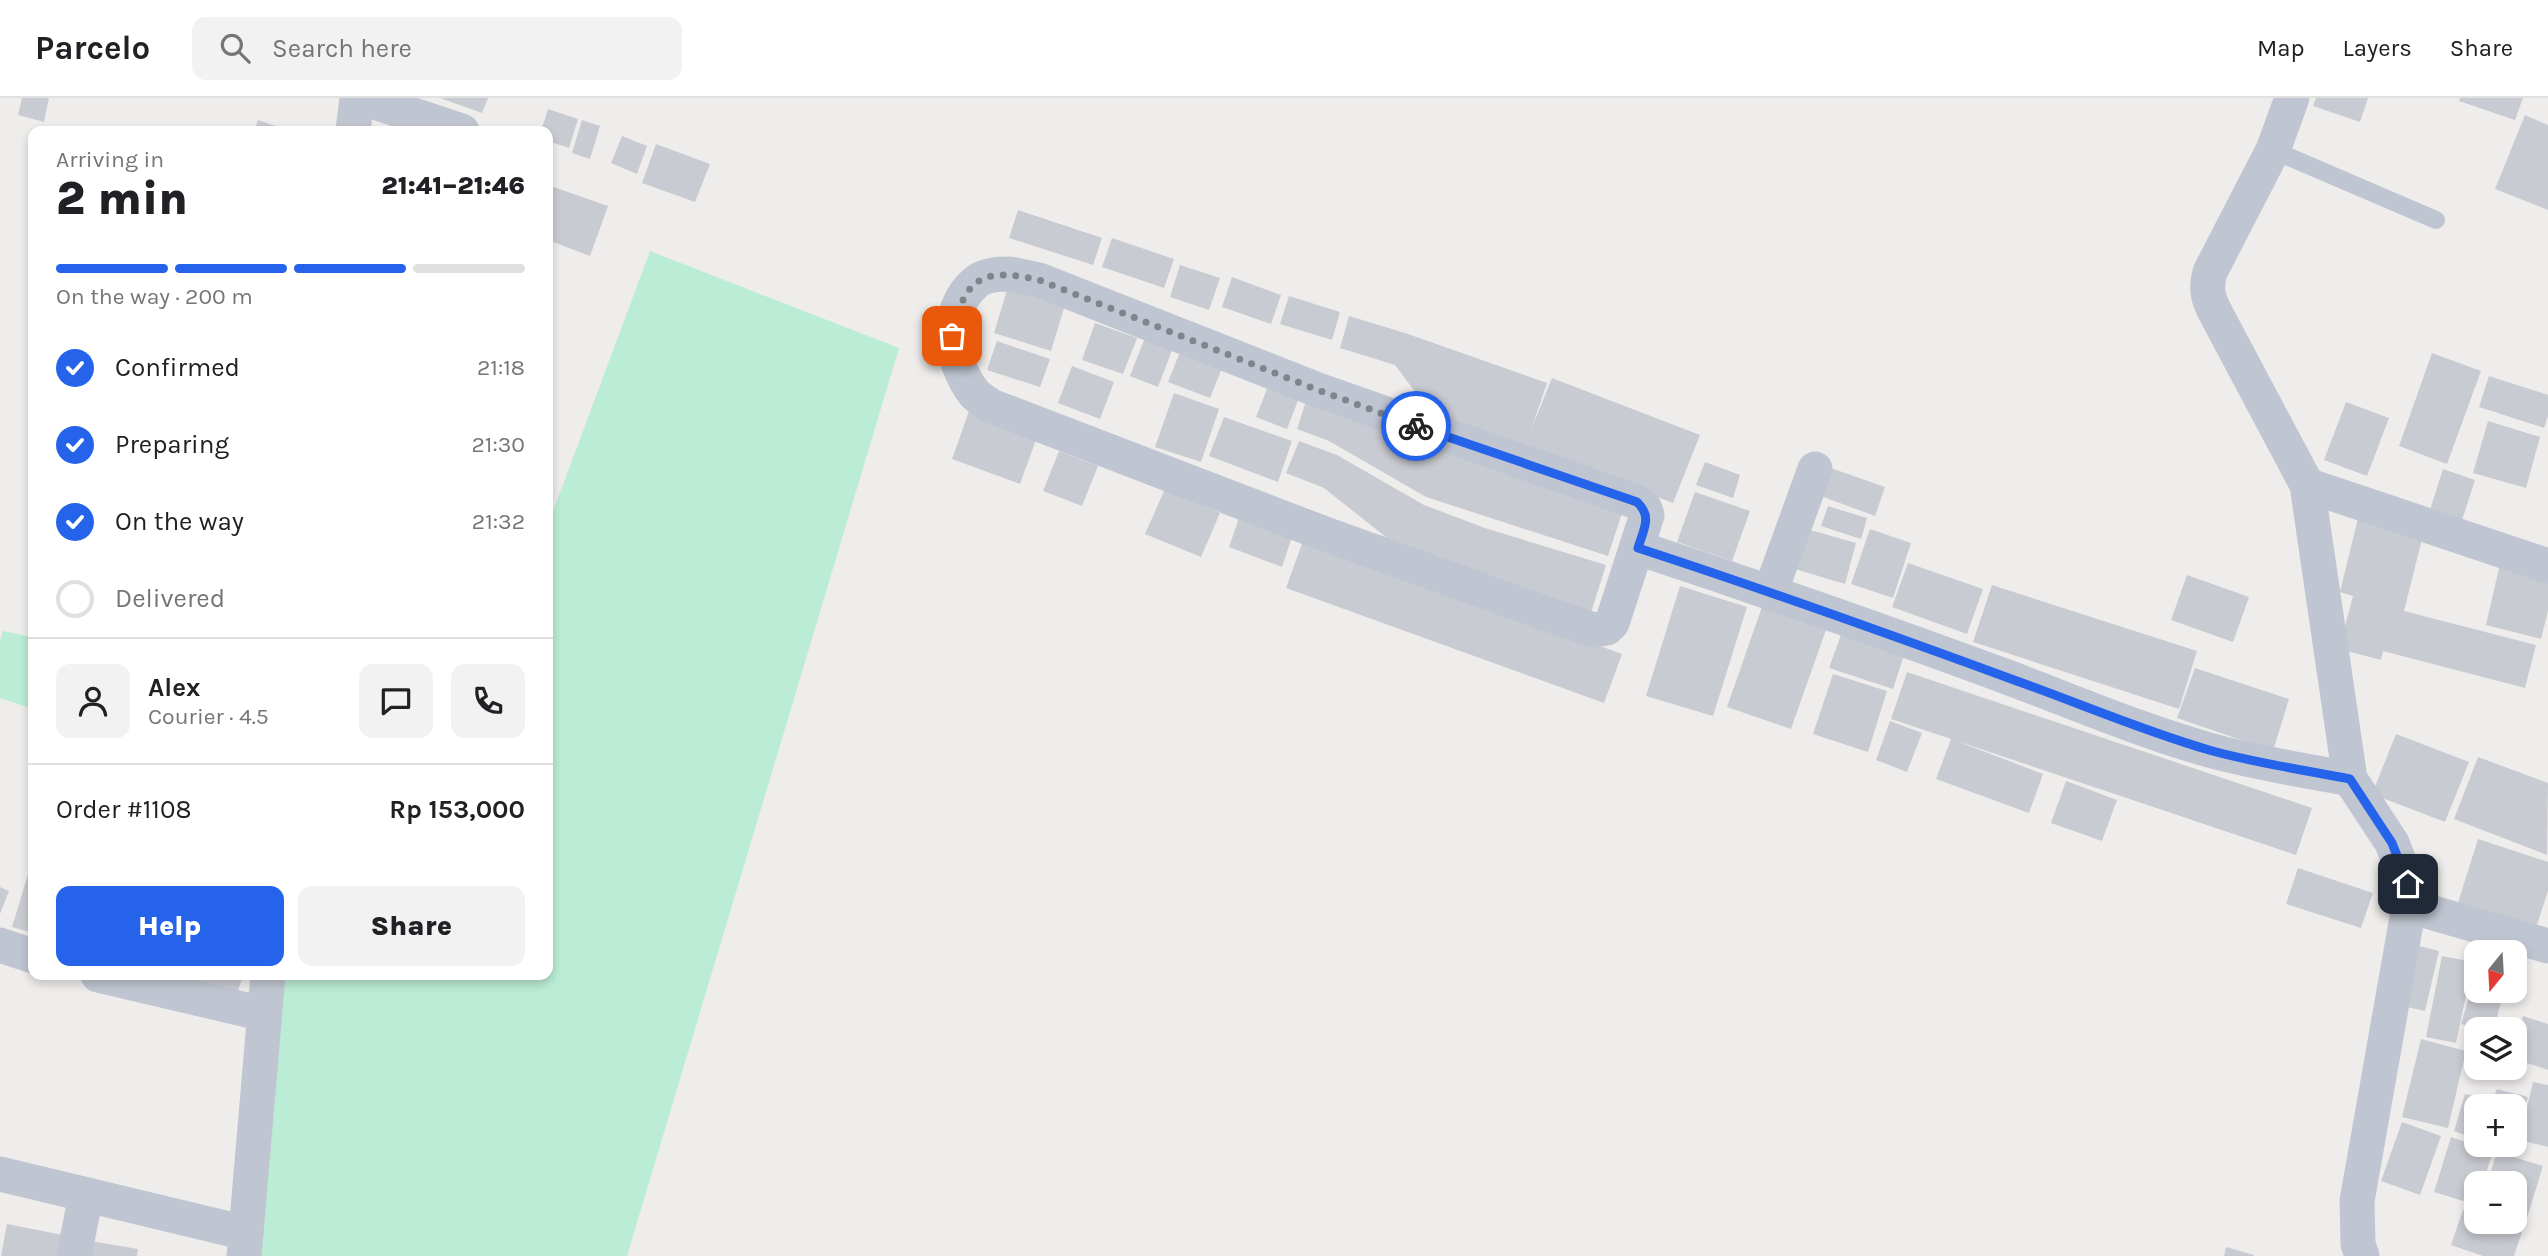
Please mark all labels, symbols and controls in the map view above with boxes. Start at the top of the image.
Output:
search box [192,17,682,80]
text: Parcelo [35,29,150,67]
icon: search [216,29,254,67]
text: Search here [272,33,412,64]
text: Map [2257,34,2305,62]
text: Layers [2343,34,2412,62]
text: Share [2450,34,2513,62]
text: Arriving in [56,146,164,173]
text: 21:41–21:46 [381,170,525,201]
text: 2 min [56,172,188,226]
text: On the way · 200 m [56,283,253,310]
pin [922,306,982,366]
icon: bag [933,317,971,355]
icon: check [56,349,94,387]
text: Confirmed [115,352,240,383]
text: 21:18 [477,354,525,381]
courier [1381,391,1451,461]
icon: bike [1397,407,1435,445]
icon: check [56,426,94,464]
text: Preparing [115,429,229,460]
text: 21:30 [472,431,525,458]
icon: check [56,503,94,541]
text: On the way [115,506,244,537]
text: 21:32 [472,508,525,535]
text: Delivered [115,583,225,614]
button: person [56,664,130,738]
button: chat [359,664,433,738]
button: phone [451,664,525,738]
text: Alex [148,672,200,703]
text: Courier · 4.5 [148,703,269,730]
text: Order #1108 [56,794,191,825]
text: Rp 153,000 [389,794,525,825]
pin [2378,854,2438,914]
icon: home [2389,865,2427,903]
button: Help [56,886,284,966]
button: Share [298,886,525,966]
north arrow [2464,940,2527,1003]
map controls [2464,940,2527,1234]
button: layers [2464,1017,2527,1080]
button: + [2464,1094,2527,1157]
button: − [2464,1171,2527,1234]

